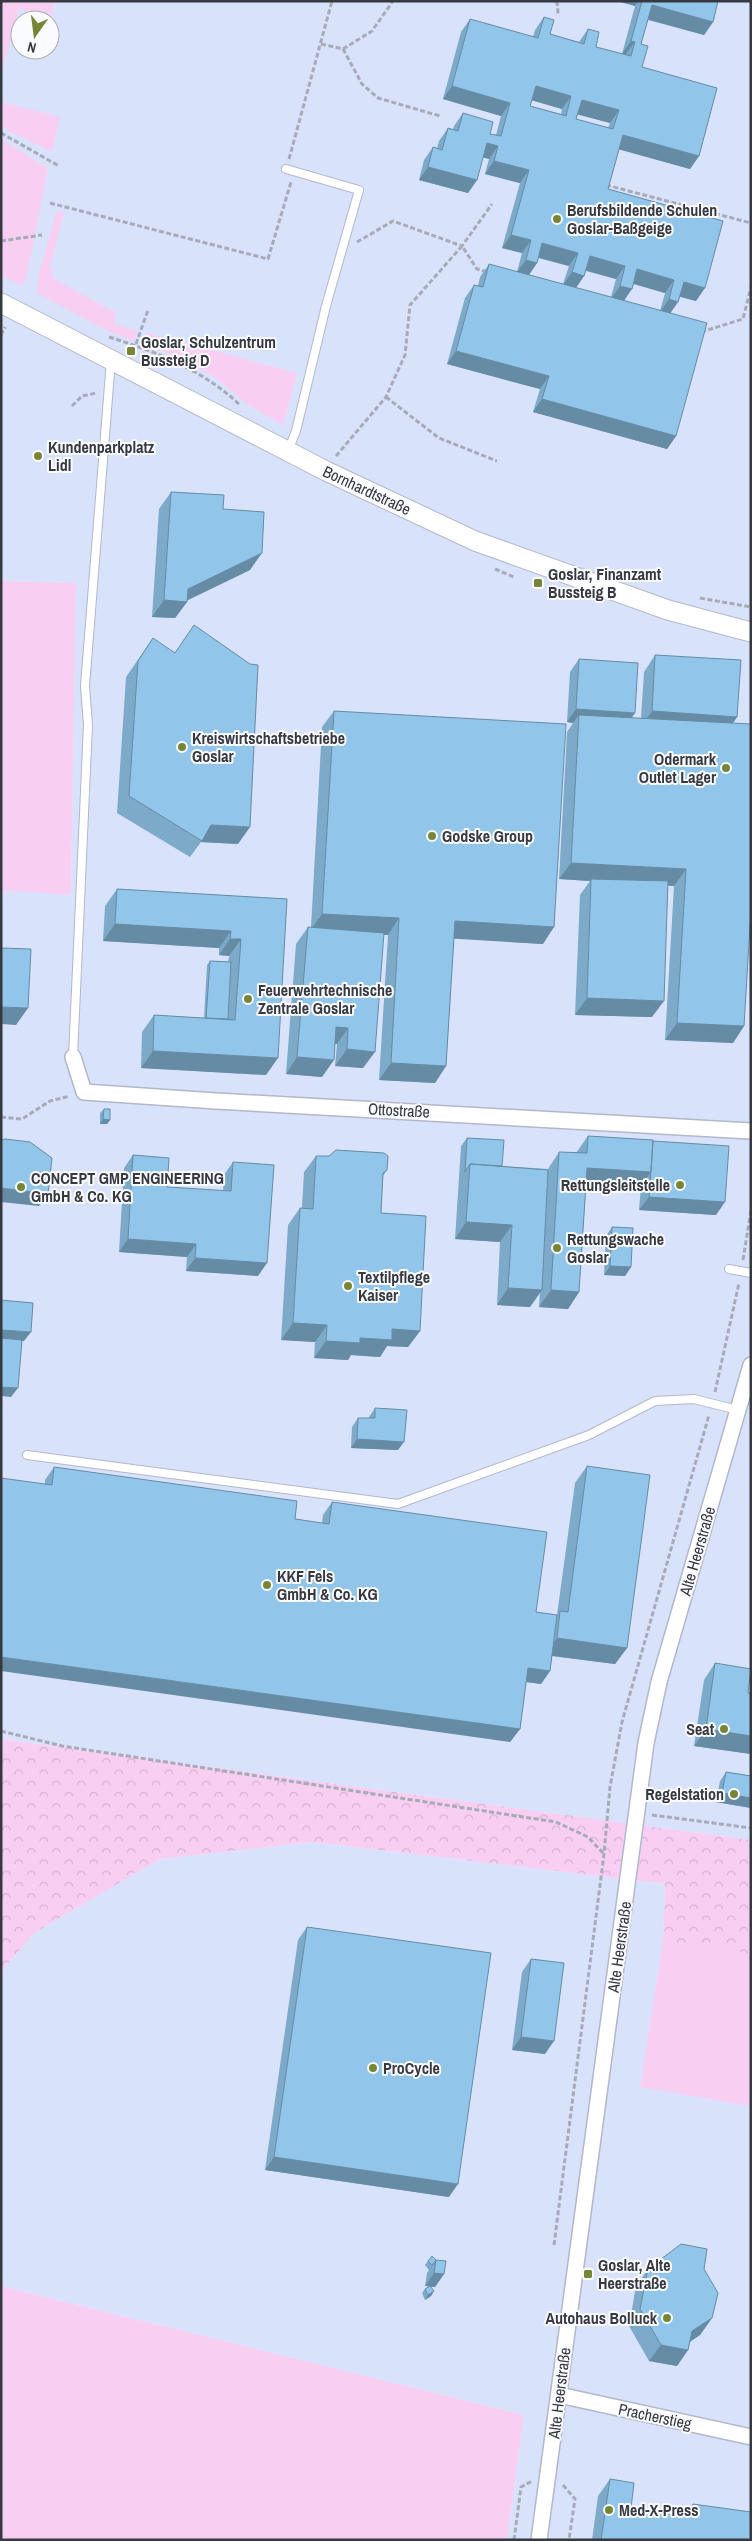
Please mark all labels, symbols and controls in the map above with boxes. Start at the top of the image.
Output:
north arrow [10,10,60,60]
text: N [26,38,38,57]
place label: Berufsbildende Schulen Goslar-Baßgeige [567,199,717,239]
marker: Berufsbildende Schulen Goslar-Baßgeige [551,213,563,225]
place label: Goslar, Schulzentrum Bussteig D [141,331,276,371]
marker: Goslar, Schulzentrum Bussteig D [125,345,137,357]
place label: Kundenparkplatz Lidl [48,436,155,476]
marker: Kundenparkplatz Lidl [32,450,44,462]
street label: Bornhardtstraße [319,460,415,520]
place label: Goslar, Finanzamt Bussteig B [548,563,662,603]
marker: Goslar, Finanzamt Bussteig B [532,577,544,589]
place label: Kreiswirtschaftsbetriebe Goslar [192,727,345,767]
marker: Kreiswirtschaftsbetriebe Goslar [176,741,188,753]
place label: Odermark Outlet Lager [639,748,717,788]
marker: Odermark Outlet Lager [720,762,732,774]
place label: Godske Group [442,825,533,847]
marker: Godske Group [426,830,438,842]
place label: Feuerwehrtechnische Zentrale Goslar [258,979,392,1019]
marker: Feuerwehrtechnische Zentrale Goslar [242,993,254,1005]
street label: Ottostraße [367,1097,431,1123]
place label: CONCEPT GMP ENGINEERING GmbH & Co. KG [31,1167,224,1207]
place label: Rettungsleitstelle [561,1174,670,1196]
marker: Rettungsleitstelle [674,1179,686,1191]
marker: CONCEPT GMP ENGINEERING GmbH & Co. KG [15,1181,27,1193]
place label: Rettungswache Goslar [567,1228,664,1268]
marker: Rettungswache Goslar [551,1242,563,1254]
place label: Textilpflege Kaiser [358,1266,430,1306]
marker: Textilpflege Kaiser [342,1280,354,1292]
street label: Alte Heerstraße [673,1504,720,1599]
place label: KKF Fels GmbH & Co. KG [277,1565,378,1605]
marker: KKF Fels GmbH & Co. KG [261,1579,273,1591]
place label: Seat [686,1718,715,1740]
marker: Seat [718,1723,730,1735]
place label: Regelstation [645,1783,724,1805]
marker: Regelstation [728,1788,740,1800]
street label: Alte Heerstraße [602,1900,636,1995]
place label: ProCycle [383,2057,440,2079]
marker: ProCycle [367,2062,379,2074]
place label: Goslar, Alte Heerstraße [598,2254,670,2294]
marker: Goslar, Alte Heerstraße [582,2268,594,2280]
place label: Autohaus Bolluck [545,2307,658,2329]
marker: Autohaus Bolluck [661,2312,673,2324]
street label: Alte Heerstraße [542,2346,576,2441]
street label: Pracherstieg [616,2398,694,2435]
place label: Med-X-Press [619,2499,698,2521]
marker: Med-X-Press [603,2504,615,2516]

